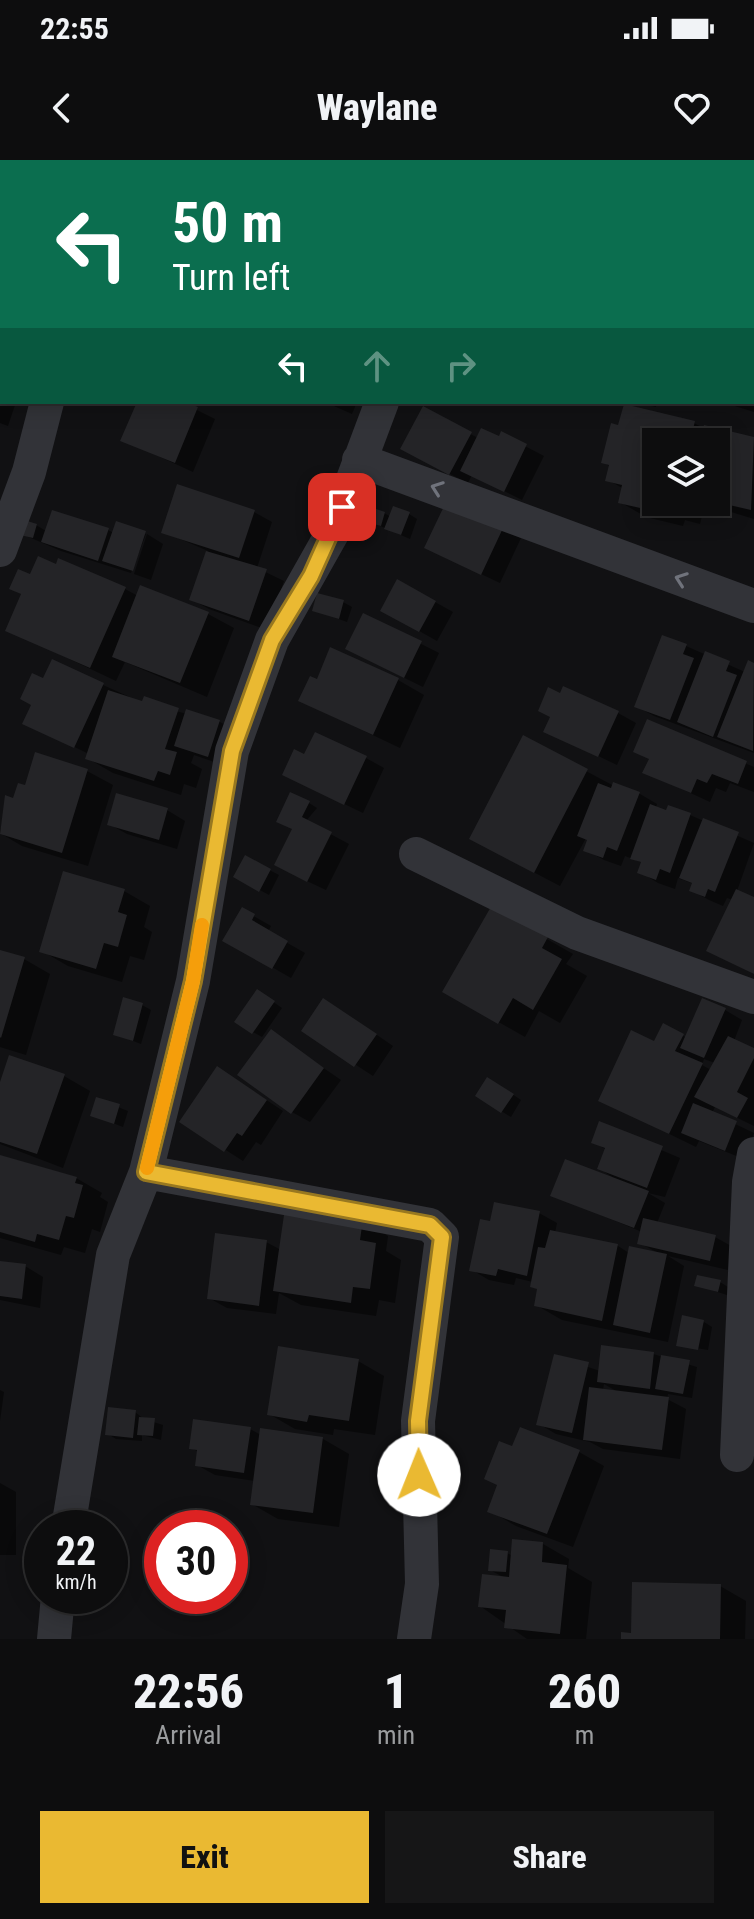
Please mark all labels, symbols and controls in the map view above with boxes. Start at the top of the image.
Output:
text: 22:55 [40,11,109,46]
icon: back [40,86,84,130]
icon: heart [670,86,714,130]
text: Waylane [317,87,437,129]
text: 50 m [172,190,283,256]
icon: left [40,192,144,296]
text: Turn left [172,257,290,299]
icon: left [271,344,315,388]
icon: ahead [355,344,399,388]
icon: right [439,344,483,388]
map controls [642,428,730,516]
button: layers [642,428,730,516]
pin [308,473,376,541]
one-way arrow [431,482,445,498]
icon: arrive [320,485,364,529]
one-way arrow [675,572,689,588]
position arrow [377,1433,461,1517]
speed limit sign: 30 [144,1510,248,1614]
text: 22 [56,1528,96,1575]
text: km/h [55,1570,97,1594]
text: 22:56 [133,1663,244,1720]
text: 1 [384,1663,408,1720]
text: 260 [548,1663,621,1720]
text: Arrival [155,1720,222,1750]
text: min [377,1720,415,1750]
text: m [575,1720,594,1750]
button: Exit [40,1811,369,1903]
button: Share [385,1811,714,1903]

